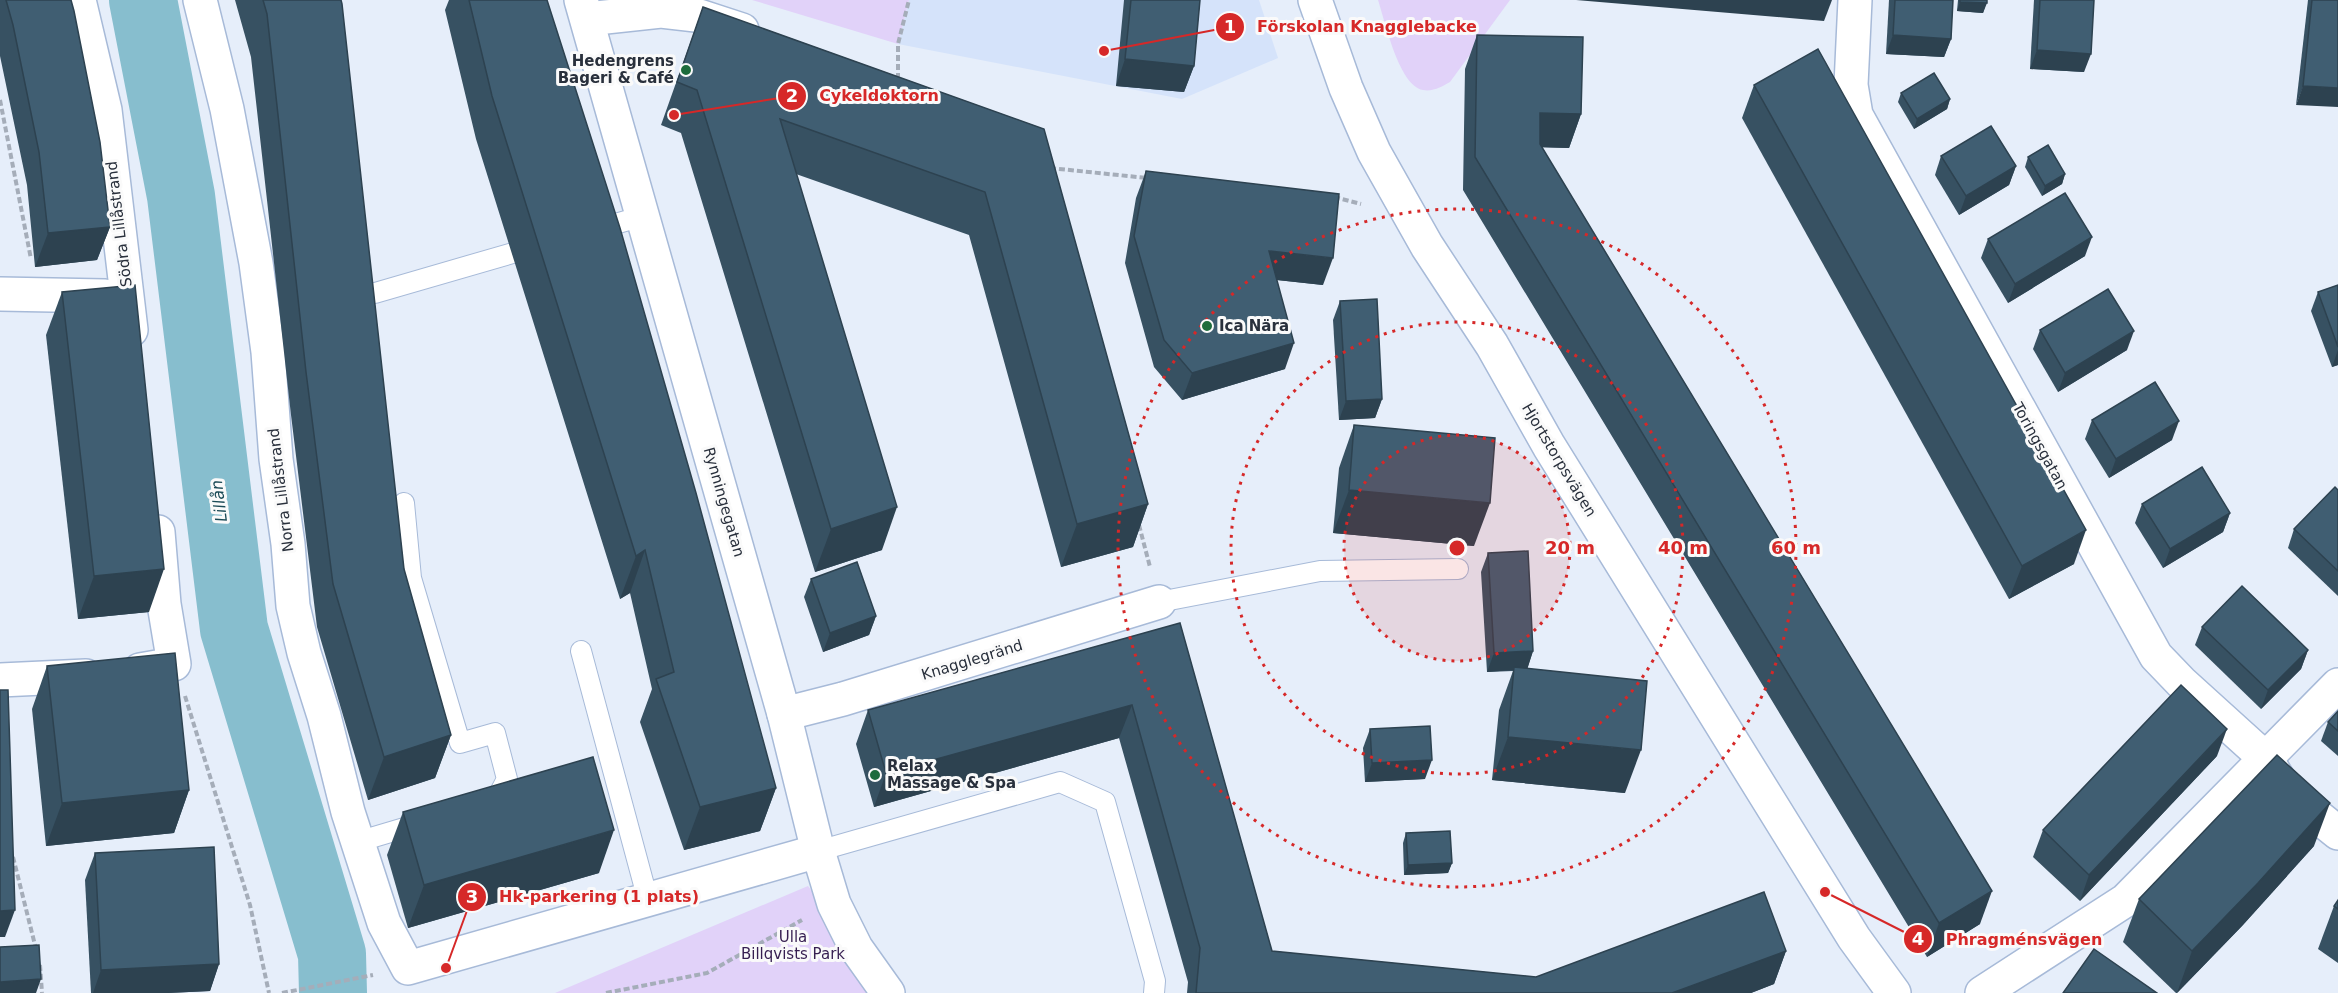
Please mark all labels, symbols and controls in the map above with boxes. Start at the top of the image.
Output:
callout: Förskolan Knagglebacke [1215,10,1489,44]
text: 1 [1224,16,1236,37]
text: Förskolan Knagglebacke [1257,17,1477,36]
place label: Hedengrens Bageri & Café [558,52,674,87]
marker: Hedengrens Bageri & Café [679,63,693,77]
callout: Cykeldoktorn [777,79,951,113]
text: 2 [786,85,798,106]
text: Cykeldoktorn [819,86,939,105]
street label: Södra Lillåstrand [102,160,136,288]
place label: Ica Nära [1219,317,1289,335]
marker: Ica Nära [1200,319,1214,333]
street label: Toringsgatan [2008,399,2071,492]
street label: Hjortstorpsvägen [1518,400,1600,520]
street label: Norra Lillåstrand [264,427,298,553]
street label: Rynningegatan [700,445,748,559]
water label: Lillån [207,479,231,523]
text: 20 m [1545,537,1595,558]
text: 40 m [1658,537,1708,558]
text: 60 m [1771,537,1821,558]
centre of rings [1447,538,1467,558]
street label: Knagglegränd [919,636,1025,684]
place label: Relax Massage & Spa [887,757,1016,792]
marker: Relax Massage & Spa [868,768,882,782]
callout: Hk-parkering (1 plats) [457,880,711,914]
text: 3 [466,886,478,907]
text: Hk-parkering (1 plats) [499,887,699,906]
callout: Phragménsvägen [1903,922,2114,956]
park label: Ulla Billqvists Park [741,928,845,963]
text: 4 [1912,928,1924,949]
text: Phragménsvägen [1946,930,2102,949]

